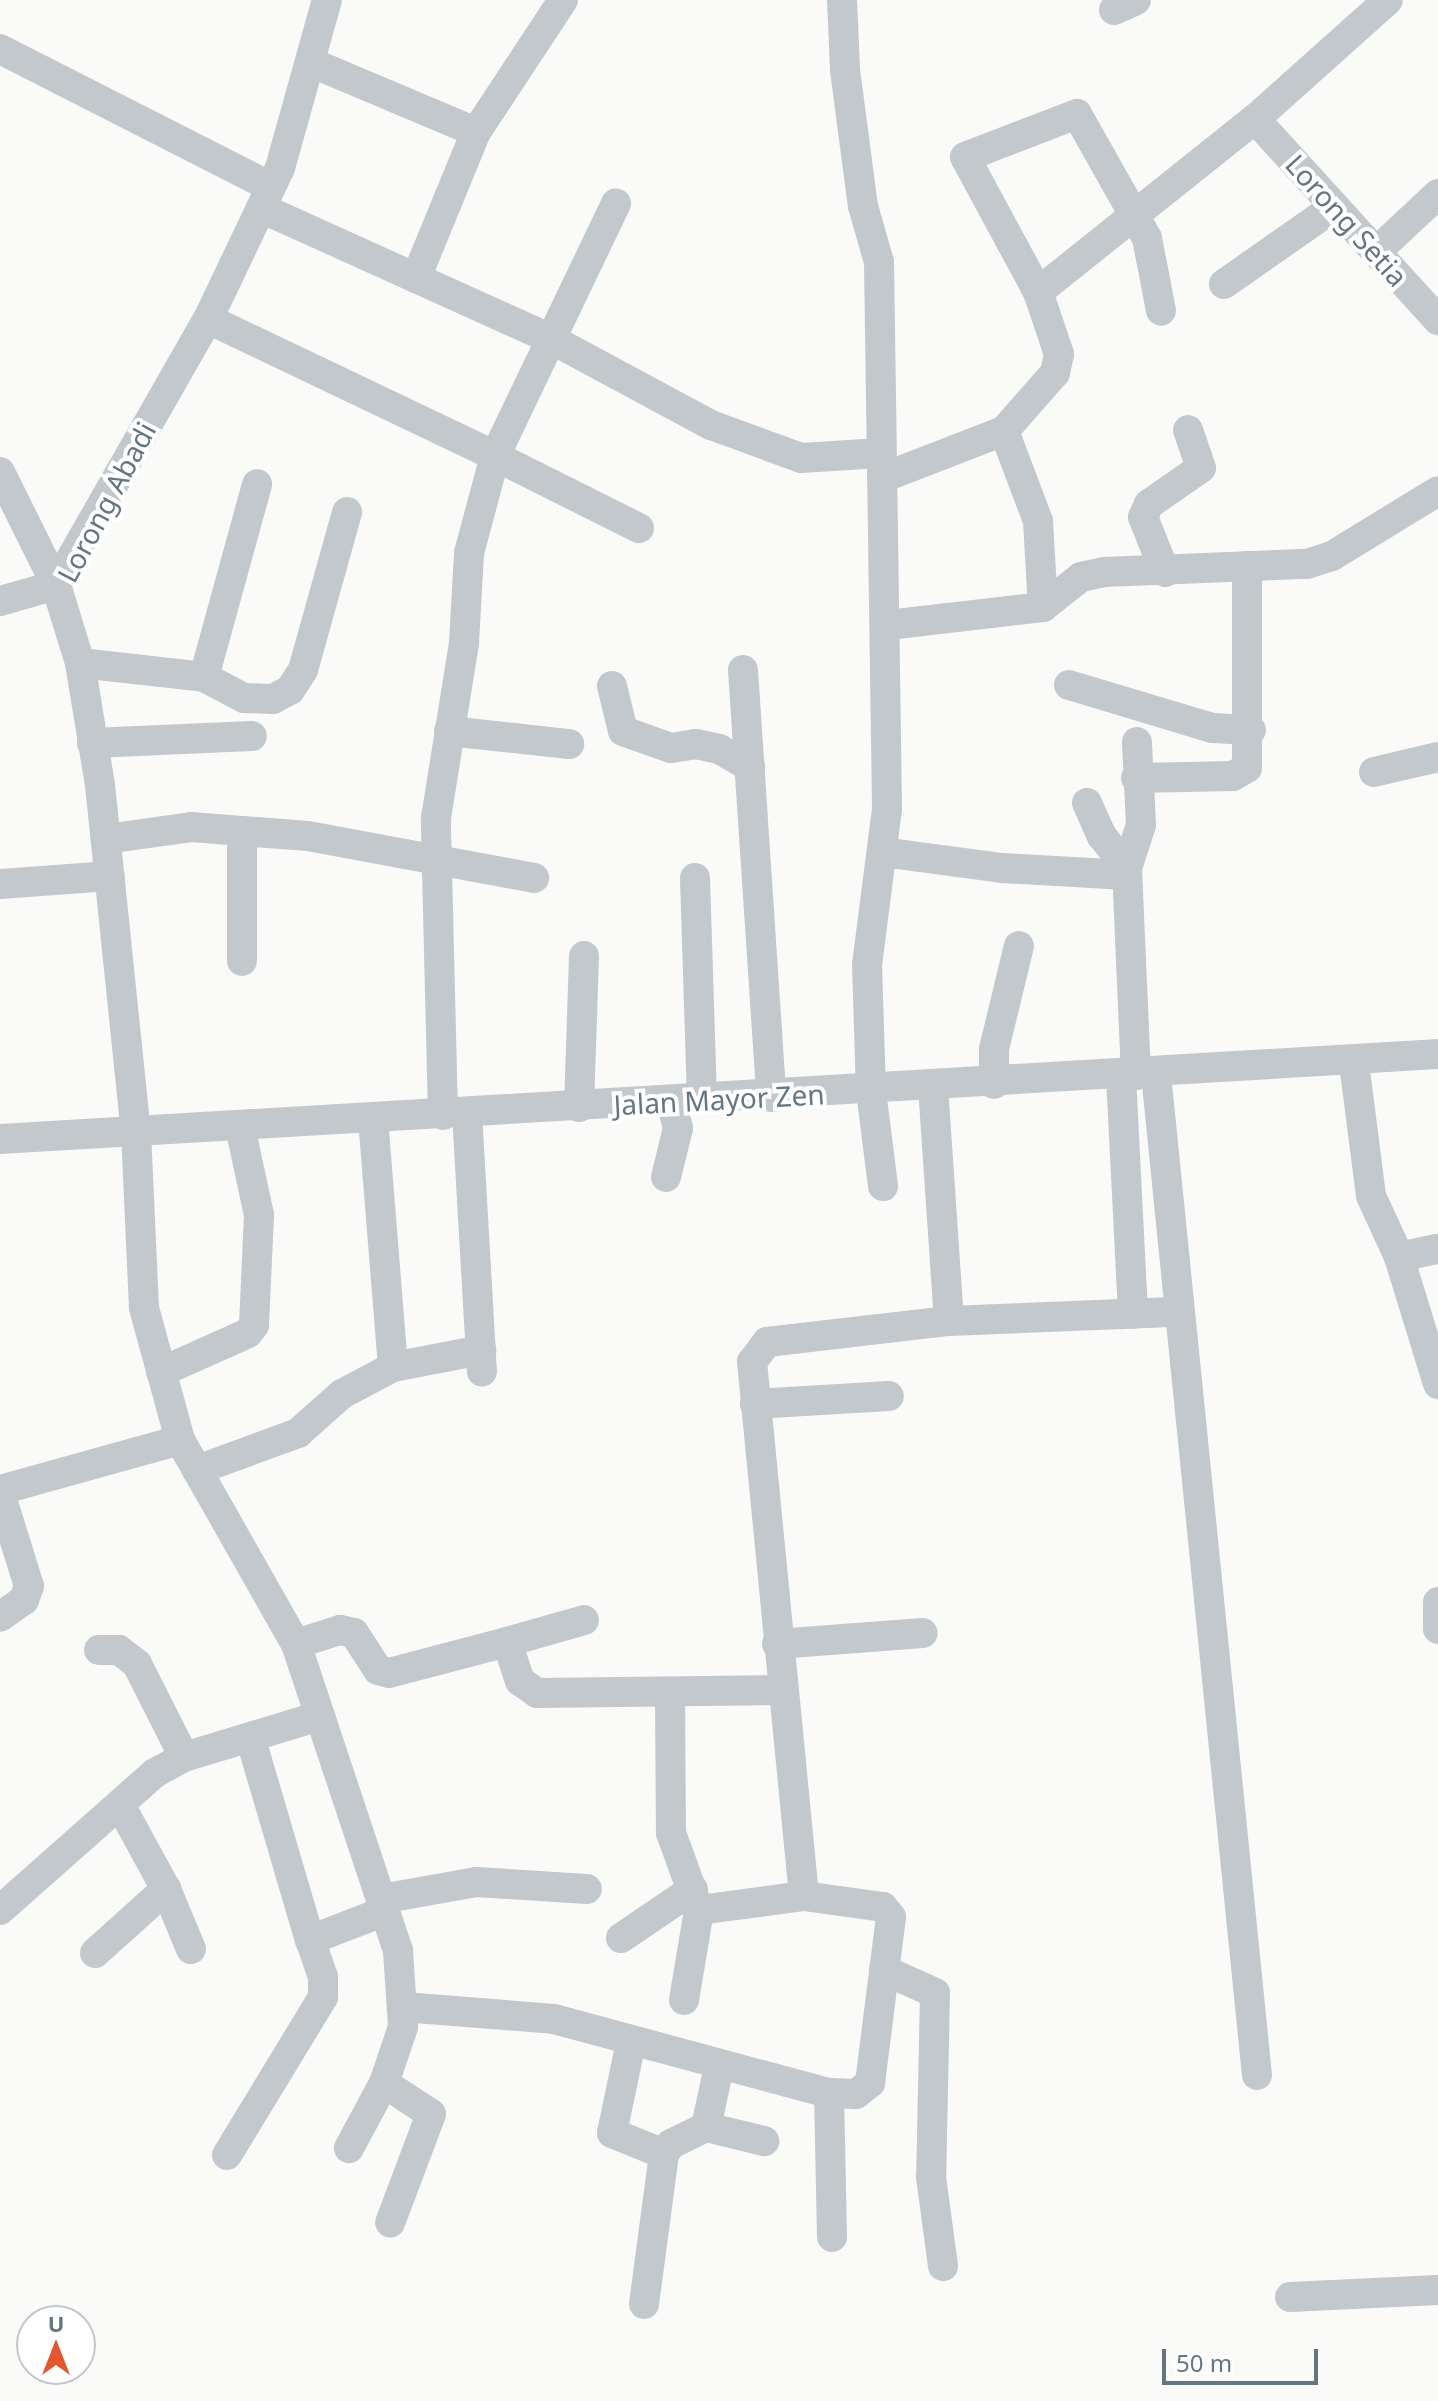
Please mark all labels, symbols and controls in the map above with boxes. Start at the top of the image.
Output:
street label: Lorong Setia [1279,147,1415,293]
street label: Lorong Abadi [50,416,162,588]
street label: Jalan Mayor Zen [613,1077,825,1121]
north arrow [16,2305,96,2385]
text: U [48,2308,64,2338]
scale bar [1166,2333,1322,2383]
text: 50 m [1176,2346,1232,2379]

